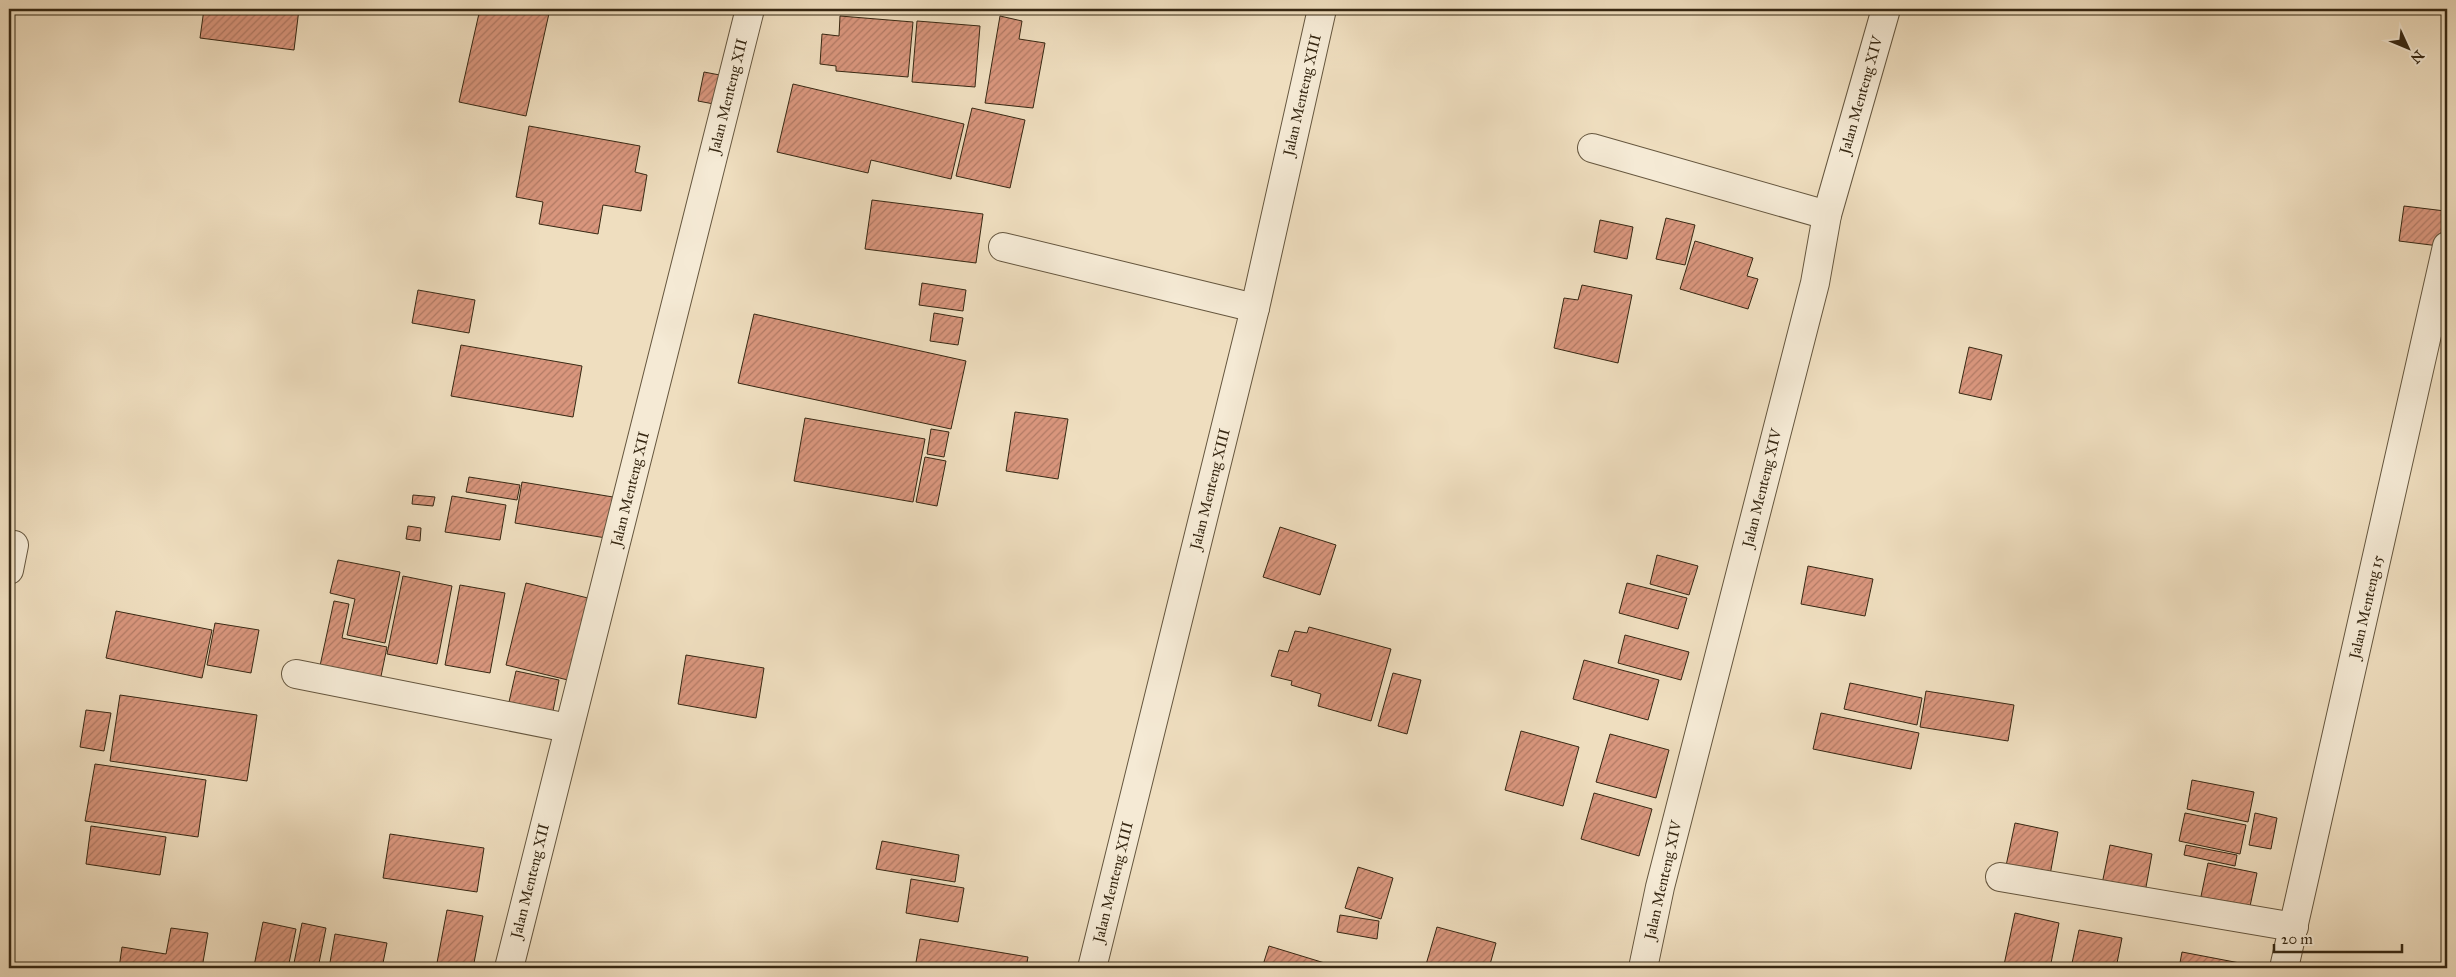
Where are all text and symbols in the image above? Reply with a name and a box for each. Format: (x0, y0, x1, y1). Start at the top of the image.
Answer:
north arrow (2384, 22, 2434, 72)
street label: Jalan Menteng XIII (1279, 32, 1326, 160)
street label: Jalan Menteng XIV (1835, 33, 1888, 158)
street label: Jalan Menteng XII (705, 37, 752, 158)
text: N (2407, 47, 2427, 67)
street label: Jalan Menteng XIV (1738, 426, 1787, 551)
street label: Jalan Menteng XIII (1186, 427, 1235, 554)
street label: Jalan Menteng XII (607, 430, 654, 551)
street label: Jalan Menteng 15 (2345, 553, 2388, 663)
street label: Jalan Menteng XIV (1640, 818, 1687, 944)
street label: Jalan Menteng XIII (1089, 820, 1138, 947)
street label: Jalan Menteng XII (507, 822, 554, 943)
scale bar (2274, 922, 2401, 954)
text: 20 m (2281, 930, 2313, 948)

